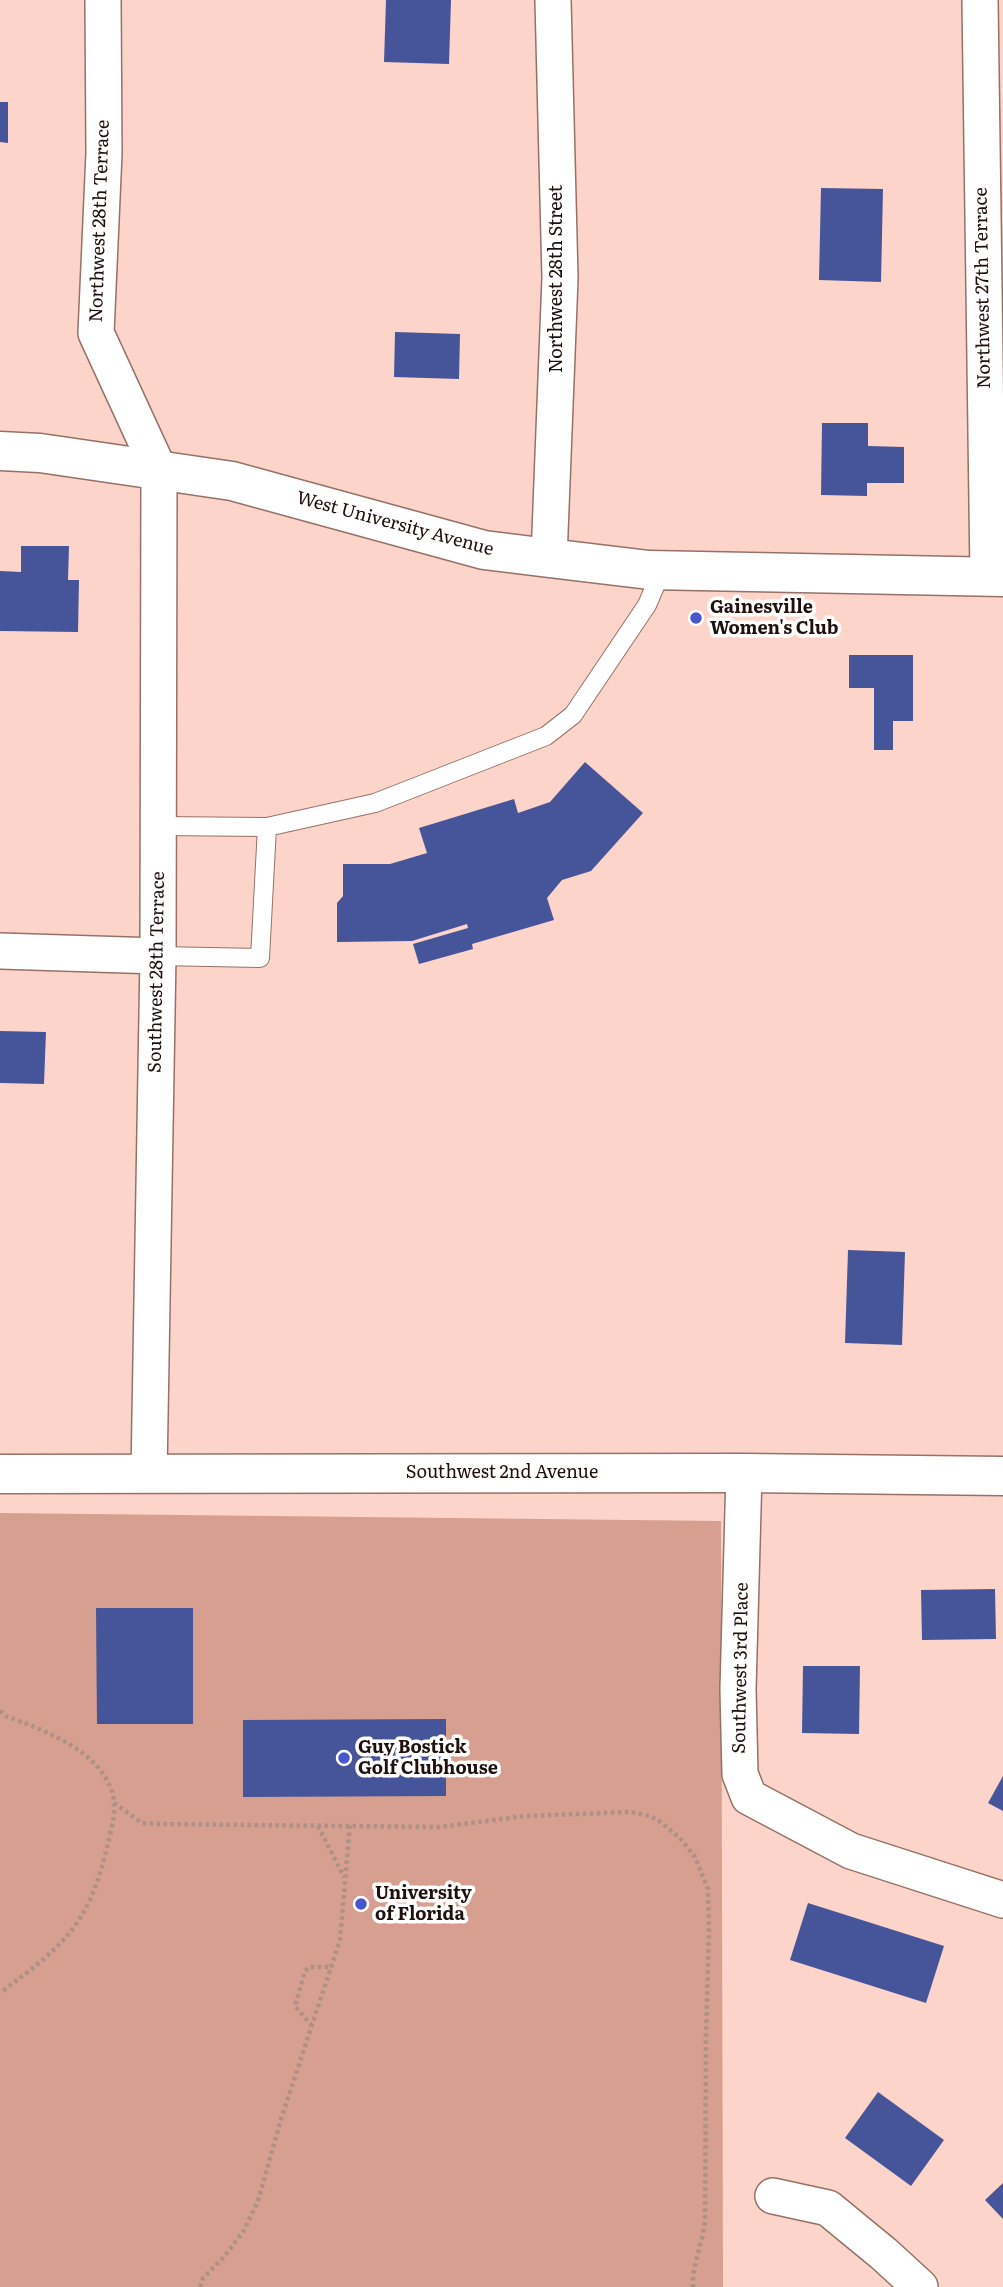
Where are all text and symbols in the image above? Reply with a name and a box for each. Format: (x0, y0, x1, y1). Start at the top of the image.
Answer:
street label: Northwest 28th Terrace (86, 119, 114, 323)
street label: Northwest 28th Street (546, 185, 568, 373)
street label: Northwest 27th Terrace (970, 187, 996, 389)
street label: West University Avenue (294, 487, 496, 561)
place label: Gainesville Women's Club (710, 597, 838, 640)
marker: Gainesville Women's Club (688, 610, 704, 626)
street label: Southwest 28th Terrace (144, 871, 170, 1073)
street label: Southwest 2nd Avenue (406, 1462, 598, 1484)
street label: Southwest 3rd Place (729, 1582, 753, 1754)
place label: Guy Bostick Golf Clubhouse (358, 1737, 498, 1780)
marker: Guy Bostick Golf Clubhouse (336, 1750, 352, 1766)
place label: University of Florida (375, 1883, 472, 1926)
marker: University of Florida (353, 1896, 369, 1912)

